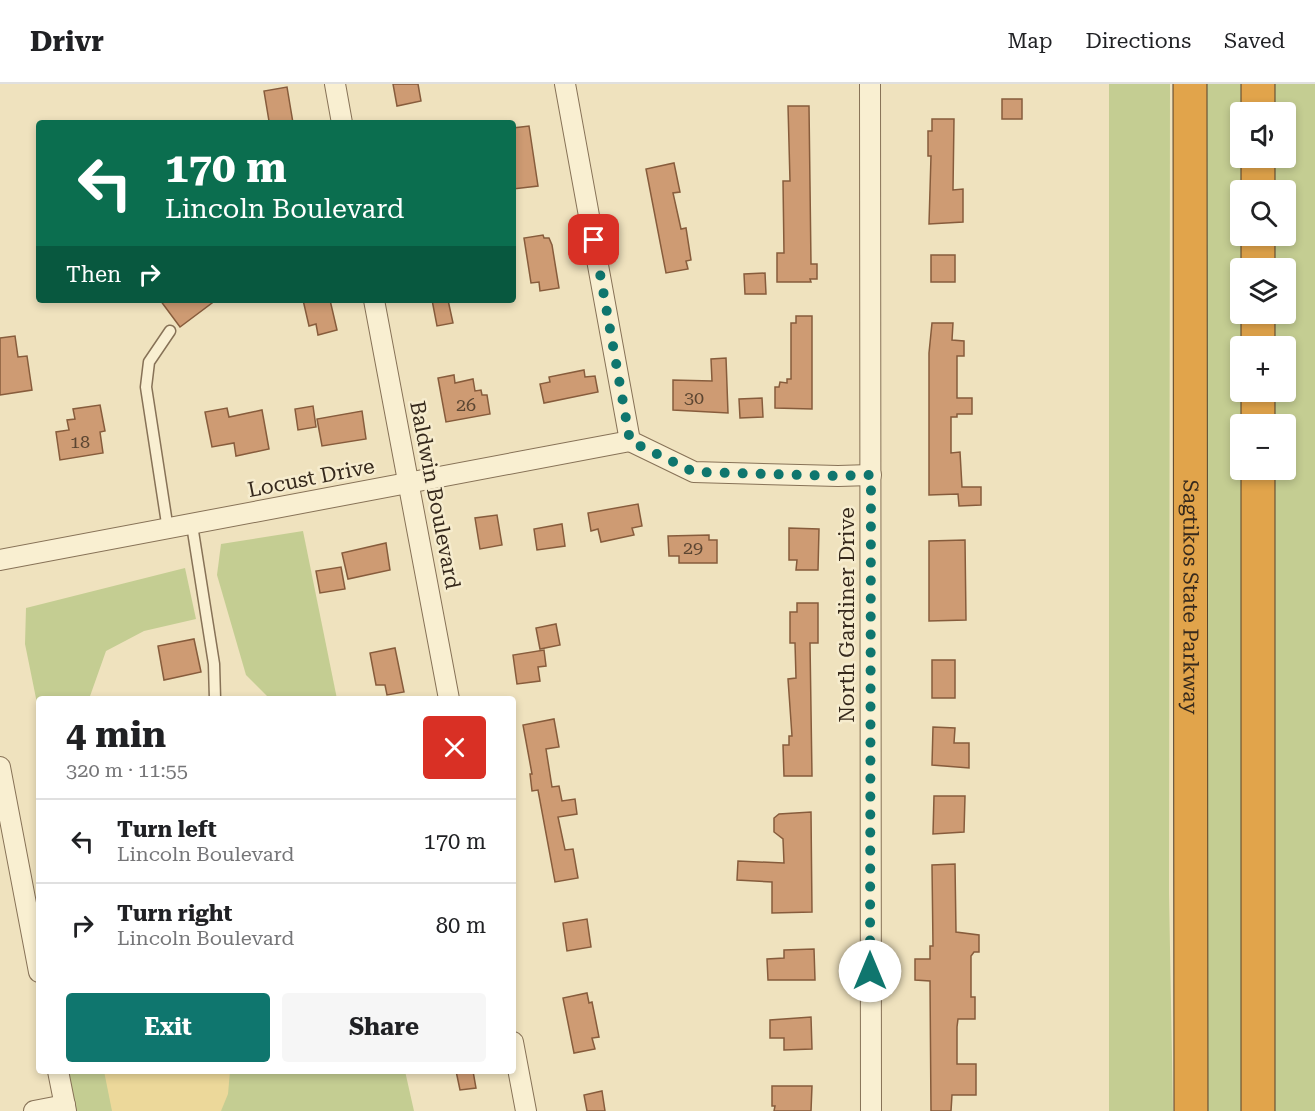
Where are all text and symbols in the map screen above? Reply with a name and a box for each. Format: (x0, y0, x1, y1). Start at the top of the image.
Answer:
text: Drivr (30, 25, 104, 58)
text: Map (1008, 29, 1052, 53)
text: Directions (1085, 29, 1191, 53)
text: Saved (1224, 29, 1285, 53)
map controls (1230, 102, 1296, 480)
button: sound (1230, 102, 1296, 168)
text: 170 m (165, 143, 287, 192)
icon: left (66, 144, 144, 222)
button: search (1230, 180, 1296, 246)
text: Lincoln Boulevard (165, 193, 404, 225)
pin (568, 214, 619, 265)
icon: arrive (577, 223, 610, 256)
icon: right (133, 258, 166, 291)
button: layers (1230, 258, 1296, 324)
text: Then (66, 262, 121, 287)
button: + (1230, 336, 1296, 402)
house number: 30 (684, 387, 704, 408)
house number: 26 (456, 394, 476, 415)
street label: Baldwin Boulevard (405, 399, 465, 592)
button: − (1230, 414, 1296, 480)
house number: 18 (70, 431, 90, 452)
street label: Locust Drive (245, 454, 377, 502)
street label: Sagtikos State Parkway (1178, 479, 1203, 715)
street label: North Gardiner Drive (835, 507, 859, 723)
house number: 29 (683, 537, 703, 558)
text: 4 min (66, 714, 166, 756)
button: close (423, 716, 486, 779)
text: 320 m · 11:55 (66, 758, 188, 782)
text: Turn left (117, 817, 217, 842)
icon: left (66, 825, 99, 858)
text: 170 m (423, 829, 486, 854)
text: Lincoln Boulevard (117, 842, 294, 866)
text: Turn right (117, 901, 232, 926)
icon: right (66, 909, 99, 942)
text: 80 m (436, 913, 486, 938)
text: Lincoln Boulevard (117, 926, 294, 950)
position arrow (838, 939, 902, 1003)
button: Exit (66, 993, 270, 1062)
button: Share (282, 993, 486, 1062)

